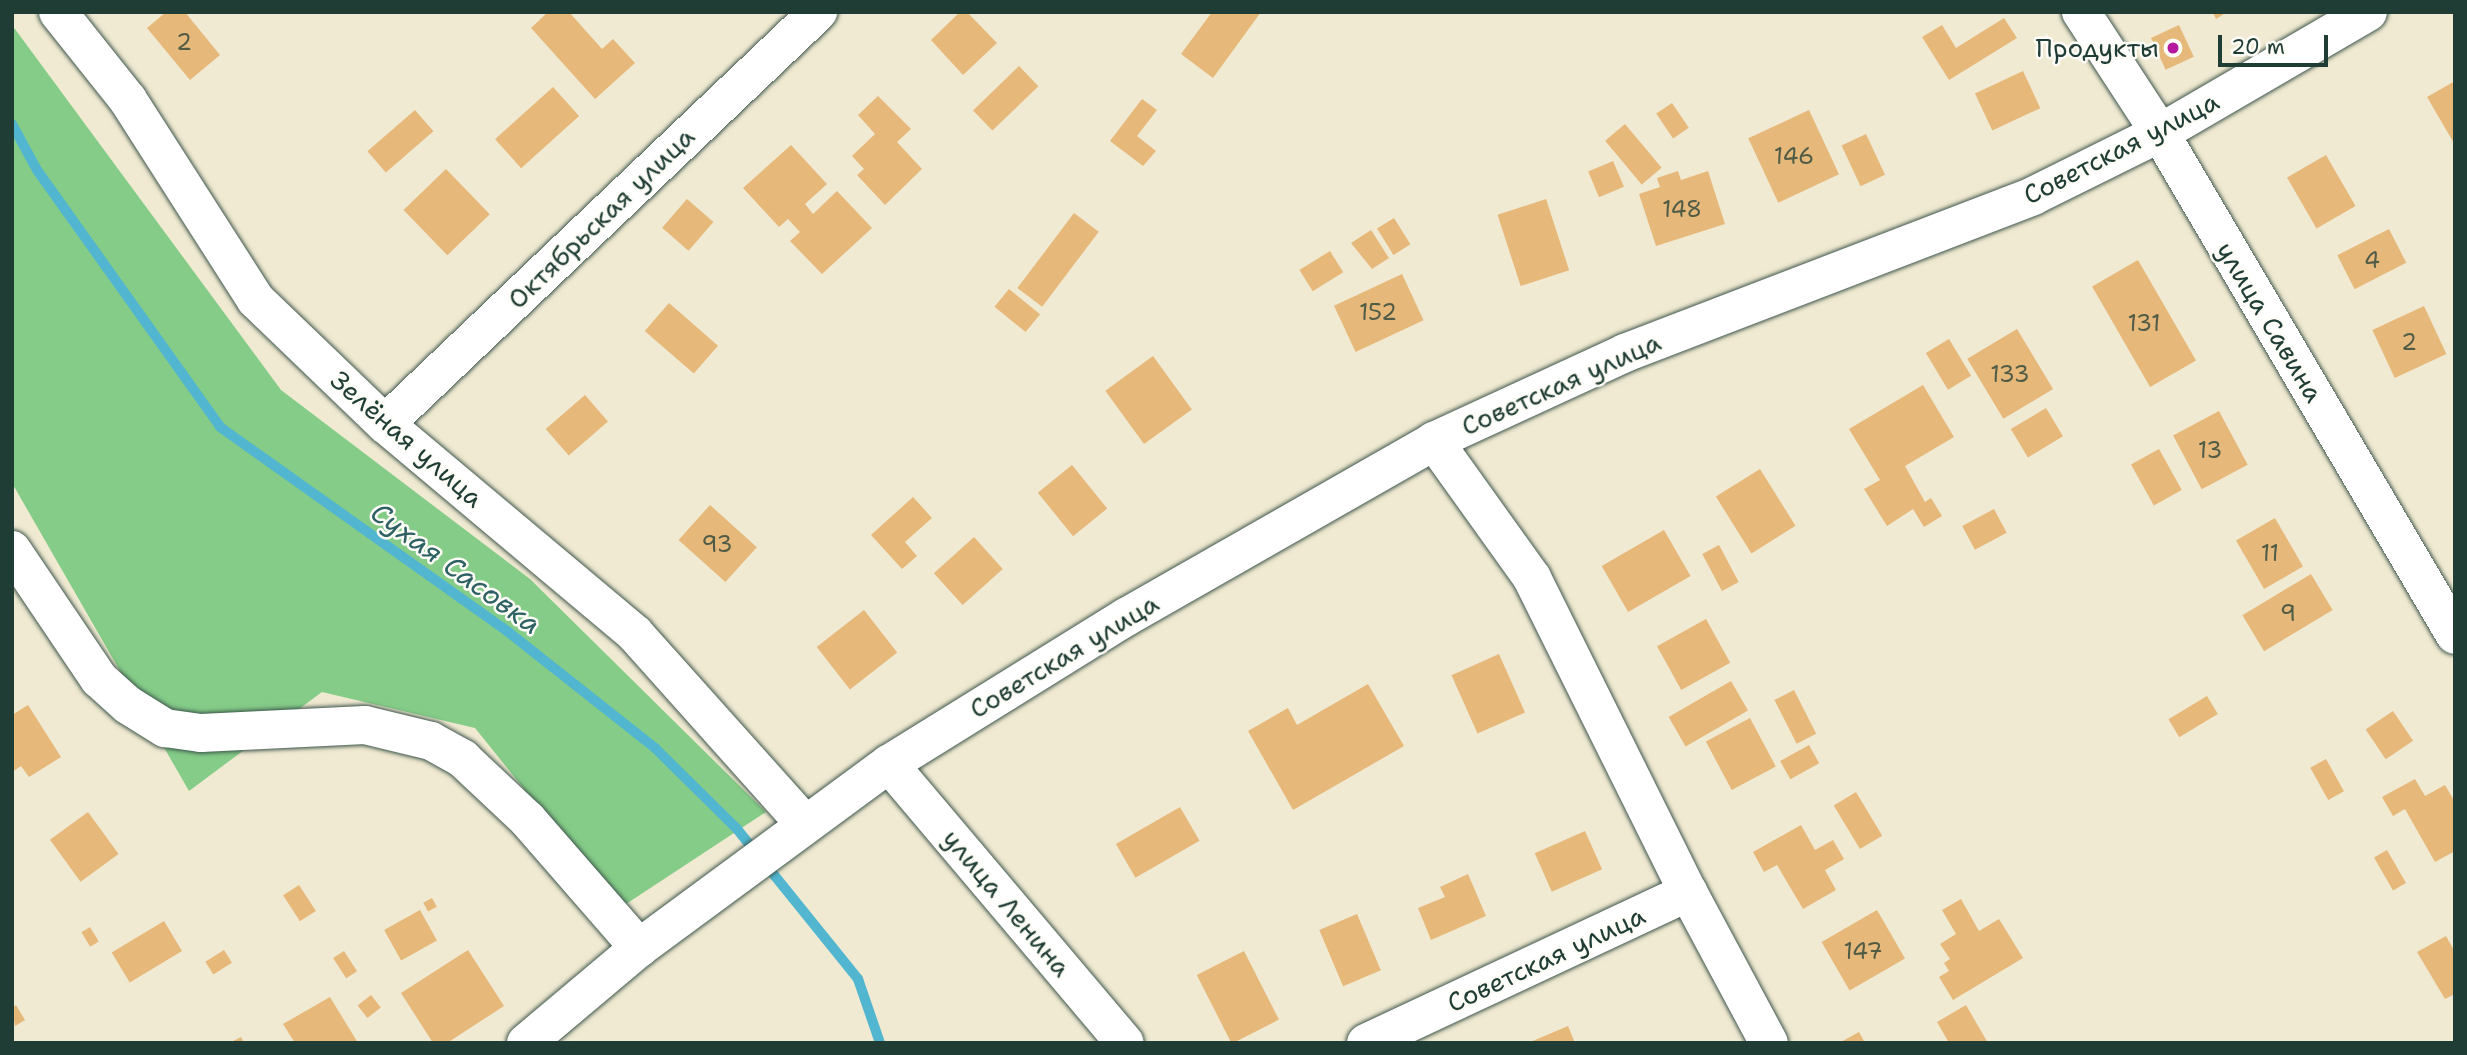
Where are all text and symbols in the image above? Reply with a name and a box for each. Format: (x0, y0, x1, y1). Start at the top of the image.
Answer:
scale bar (2222, 21, 2332, 65)
house number: 2 (176, 28, 192, 56)
place label: Продукты (2035, 32, 2159, 64)
text: 20 m (2231, 33, 2285, 61)
marker: Продукты (2165, 40, 2181, 56)
street label: Советская улица (2018, 85, 2224, 211)
street label: Октябрьская улица (501, 121, 701, 315)
house number: 146 (1774, 142, 1814, 170)
house number: 148 (1662, 195, 1702, 223)
street label: улица Савина (2210, 236, 2330, 408)
house number: 4 (2364, 246, 2380, 274)
house number: 152 (1359, 298, 1397, 326)
house number: 131 (2128, 309, 2160, 337)
street label: Советская улица (1456, 326, 1666, 442)
house number: 2 (2401, 328, 2417, 356)
house number: 133 (1990, 360, 2030, 388)
street label: Зелёная улица (324, 364, 490, 514)
house number: 13 (2198, 436, 2222, 464)
water label: Сухая Сасовка (364, 495, 548, 641)
house number: 93 (701, 530, 733, 558)
house number: 11 (2261, 539, 2279, 567)
street label: Советская улица (964, 587, 1164, 725)
house number: 9 (2280, 599, 2296, 627)
street label: улица Ленина (936, 823, 1078, 983)
street label: Советская улица (1442, 899, 1650, 1019)
house number: 147 (1843, 937, 1883, 965)

